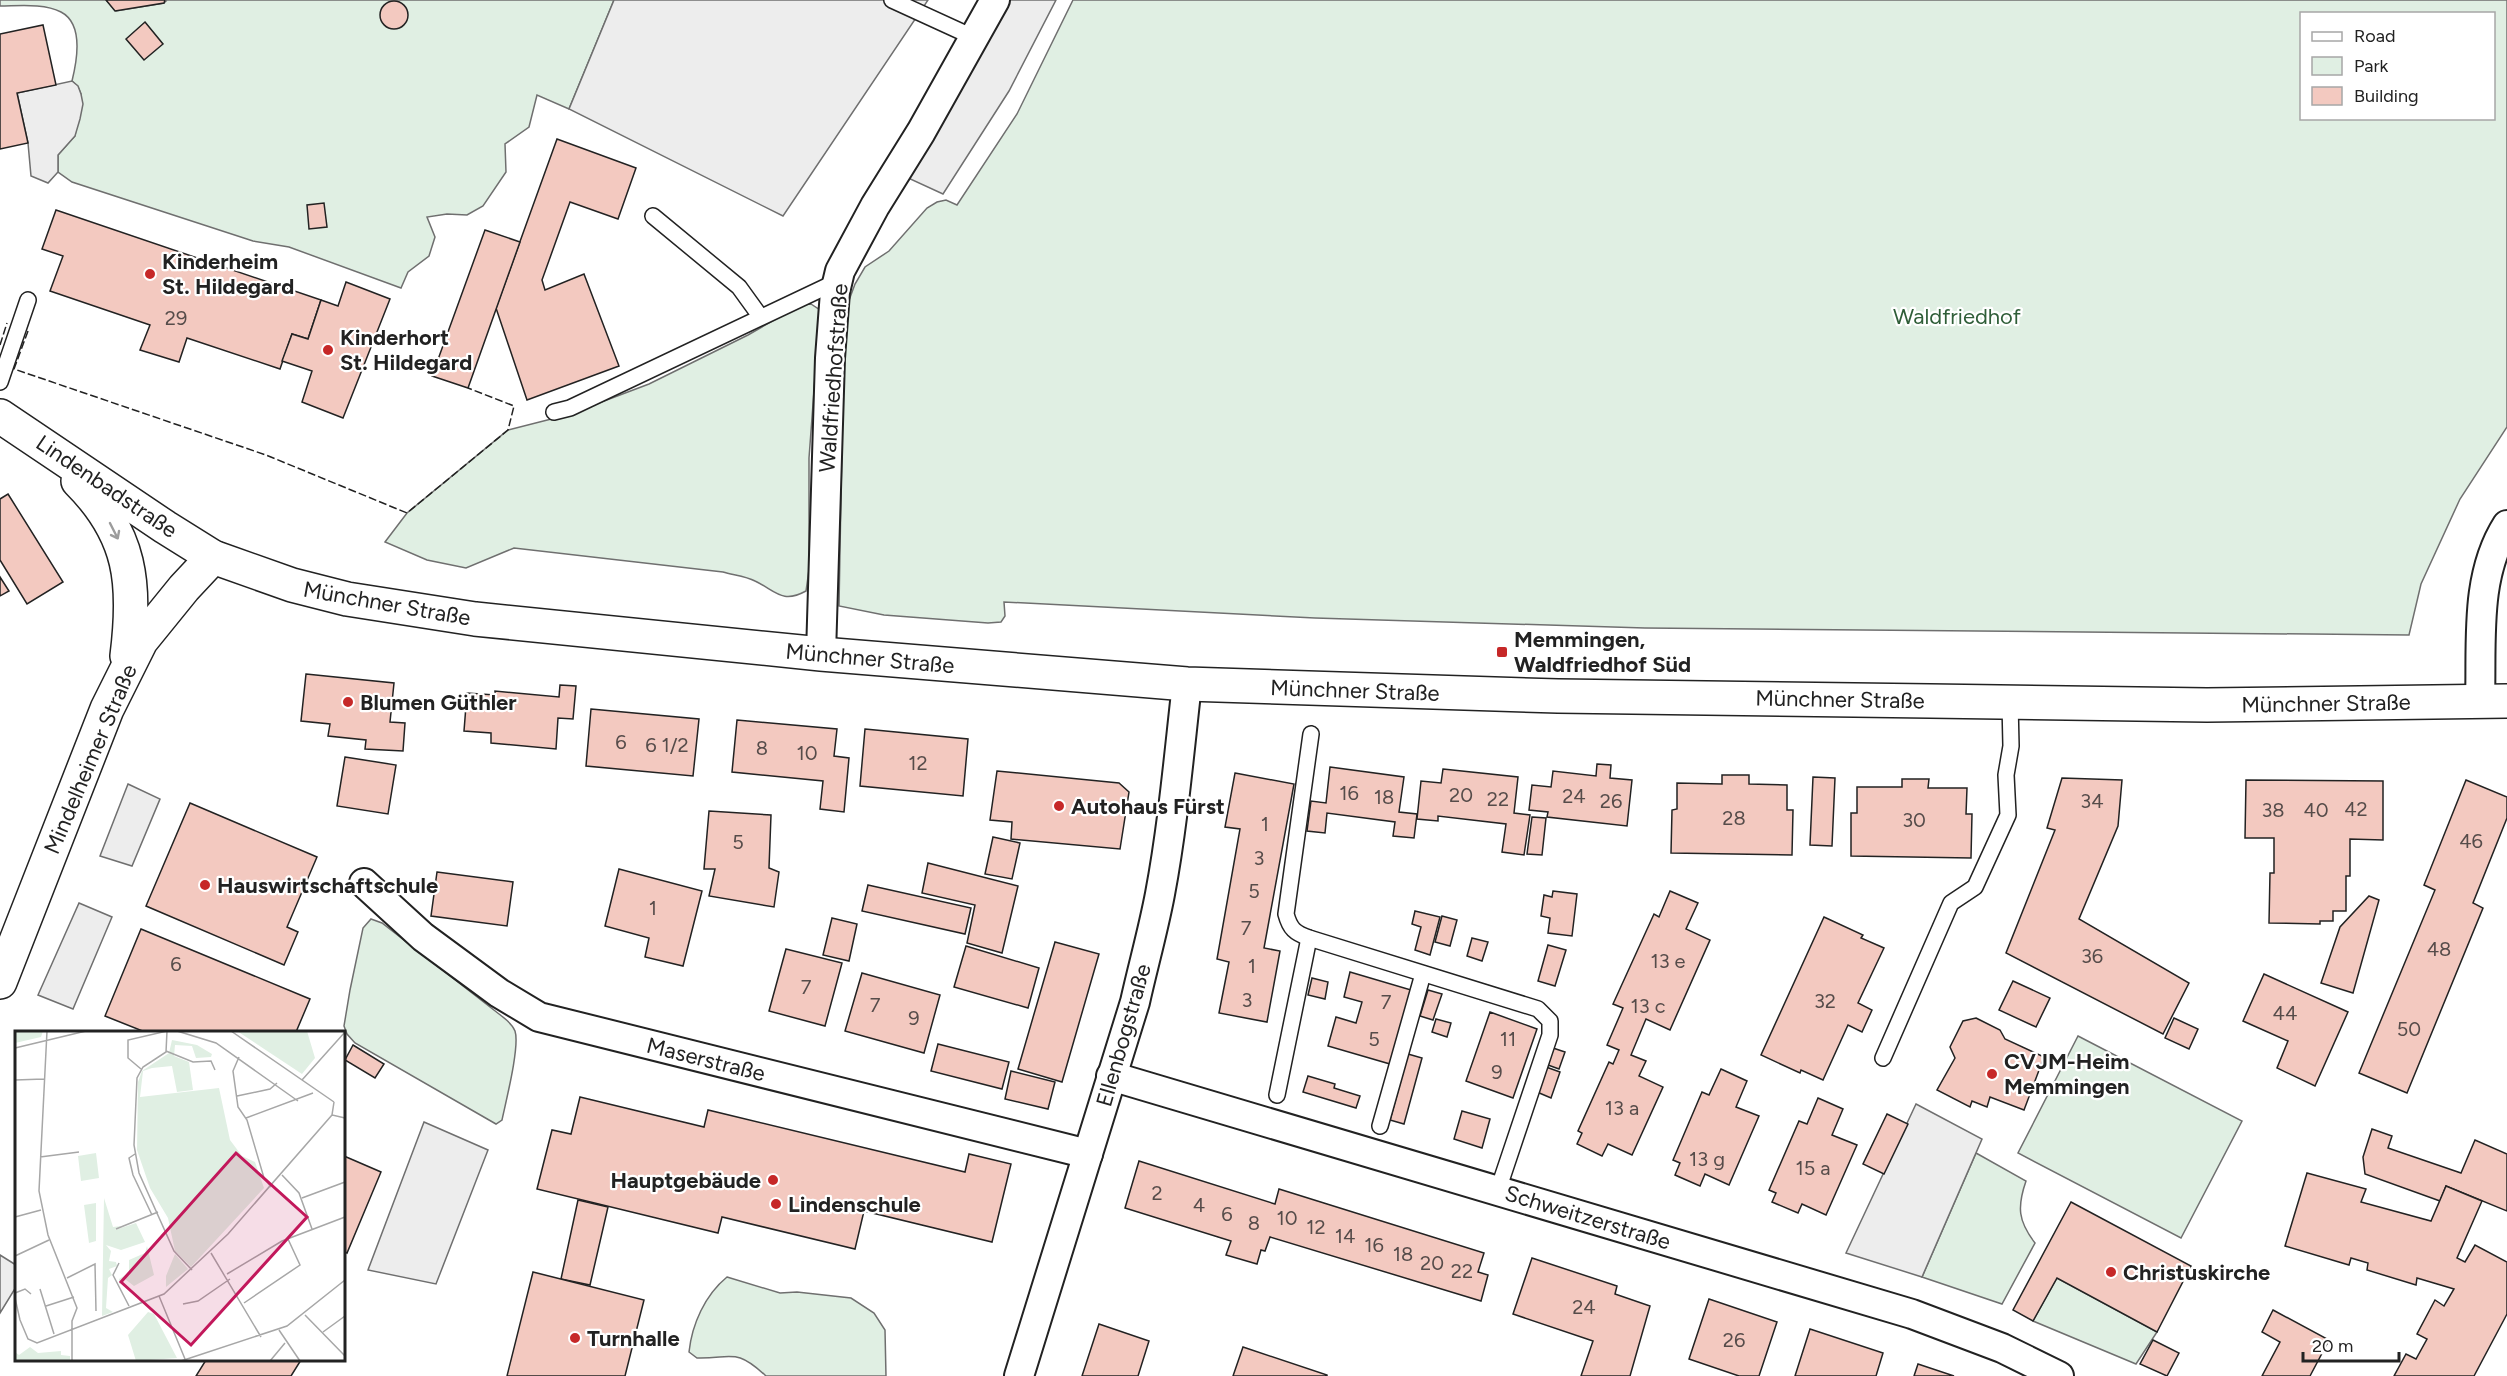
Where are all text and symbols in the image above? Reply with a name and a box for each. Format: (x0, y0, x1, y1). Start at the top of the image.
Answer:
legend (2300, 12, 2495, 120)
text: Road (2354, 25, 2395, 47)
text: Park (2354, 55, 2389, 77)
text: Building (2354, 85, 2419, 107)
place label: Kinderheim St. Hildegard (162, 248, 294, 300)
marker: Kinderheim St. Hildegard (143, 267, 157, 281)
street label: Waldfriedhofstraße (813, 283, 854, 474)
park label: Waldfriedhof (1893, 303, 2022, 330)
house number: 29 (165, 306, 187, 330)
place label: Kinderhort St. Hildegard (340, 324, 472, 376)
marker: Kinderhort St. Hildegard (321, 343, 335, 357)
street label: Lindenbadstraße (31, 429, 183, 544)
one-way arrow (108, 522, 120, 539)
street label: Münchner Straße (301, 575, 473, 631)
place label: Memmingen, Waldfriedhof Süd (1514, 626, 1691, 678)
street label: Münchner Straße (784, 638, 956, 679)
marker: Memmingen, Waldfriedhof Süd (1495, 645, 1509, 659)
street label: Mindelheimer Straße (38, 660, 143, 858)
street label: Münchner Straße (1270, 674, 1440, 707)
street label: Münchner Straße (1755, 685, 1925, 714)
place label: Blumen Güthler (360, 689, 517, 716)
street label: Münchner Straße (2241, 689, 2411, 718)
marker: Blumen Güthler (341, 695, 355, 709)
house number: 6 (615, 730, 627, 754)
house number: 6 1/2 (645, 733, 689, 757)
house number: 8 (756, 736, 768, 760)
house number: 10 (796, 741, 818, 765)
house number: 12 (908, 751, 928, 775)
house number: 16 (1339, 781, 1359, 805)
house number: 20 (1449, 783, 1473, 807)
house number: 24 (1562, 784, 1586, 808)
house number: 18 (1374, 785, 1394, 809)
house number: 22 (1487, 787, 1509, 811)
house number: 26 (1600, 789, 1622, 813)
house number: 34 (2080, 789, 2104, 813)
place label: Autohaus Fürst (1071, 793, 1225, 820)
house number: 42 (2344, 797, 2368, 821)
house number: 38 (2261, 798, 2285, 822)
house number: 40 (2303, 798, 2329, 822)
marker: Autohaus Fürst (1052, 799, 1066, 813)
house number: 28 (1722, 806, 1746, 830)
house number: 30 (1902, 808, 1926, 832)
house number: 1 (1261, 812, 1269, 836)
house number: 46 (2459, 829, 2483, 853)
house number: 5 (732, 830, 744, 854)
house number: 3 (1254, 846, 1264, 870)
place label: Hauswirtschaftschule (217, 872, 438, 899)
marker: Hauswirtschaftschule (198, 878, 212, 892)
house number: 5 (1248, 879, 1260, 903)
house number: 1 (649, 896, 657, 920)
house number: 7 (1241, 916, 1252, 940)
house number: 48 (2427, 937, 2451, 961)
house number: 36 (2081, 944, 2103, 968)
house number: 13 e (1651, 949, 1686, 973)
house number: 6 (170, 952, 182, 976)
house number: 1 (1248, 954, 1256, 978)
street label: Ellenbogstraße (1090, 961, 1157, 1110)
house number: 7 (801, 975, 812, 999)
house number: 3 (1242, 988, 1252, 1012)
house number: 32 (1814, 989, 1836, 1013)
house number: 7 (1381, 990, 1392, 1014)
house number: 7 (870, 993, 881, 1017)
house number: 13 c (1631, 994, 1666, 1018)
house number: 44 (2273, 1001, 2297, 1025)
house number: 9 (908, 1006, 920, 1030)
house number: 50 (2397, 1017, 2421, 1041)
house number: 5 (1368, 1027, 1380, 1051)
house number: 11 (1500, 1027, 1516, 1051)
inset map (15, 1031, 345, 1361)
street label: Maserstraße (644, 1032, 768, 1087)
place label: CVJM-Heim Memmingen (2004, 1048, 2130, 1100)
house number: 9 (1491, 1060, 1503, 1084)
marker: CVJM-Heim Memmingen (1985, 1067, 1999, 1081)
house number: 13 a (1605, 1096, 1639, 1120)
house number: 13 g (1689, 1147, 1725, 1171)
house number: 15 a (1796, 1156, 1830, 1180)
place label: Hauptgebäude (610, 1167, 761, 1194)
marker: Hauptgebäude (766, 1173, 780, 1187)
street label: Schweitzerstraße (1502, 1179, 1674, 1256)
house number: 2 (1151, 1181, 1163, 1205)
place label: Lindenschule (788, 1191, 921, 1218)
house number: 4 (1193, 1193, 1205, 1217)
marker: Lindenschule (769, 1197, 783, 1211)
house number: 6 (1221, 1202, 1233, 1226)
house number: 10 (1276, 1206, 1298, 1230)
house number: 8 (1248, 1211, 1260, 1235)
house number: 12 (1306, 1215, 1326, 1239)
house number: 14 (1335, 1224, 1355, 1248)
house number: 16 (1364, 1233, 1384, 1257)
house number: 18 (1393, 1242, 1413, 1266)
house number: 20 (1420, 1251, 1444, 1275)
house number: 22 (1451, 1259, 1473, 1283)
place label: Christuskirche (2123, 1259, 2270, 1286)
marker: Christuskirche (2104, 1265, 2118, 1279)
house number: 24 (1572, 1295, 1596, 1319)
place label: Turnhalle (587, 1325, 680, 1352)
scale bar (2303, 1325, 2399, 1363)
house number: 26 (1723, 1328, 1745, 1352)
marker: Turnhalle (568, 1331, 582, 1345)
text: 20 m (2312, 1335, 2353, 1357)

